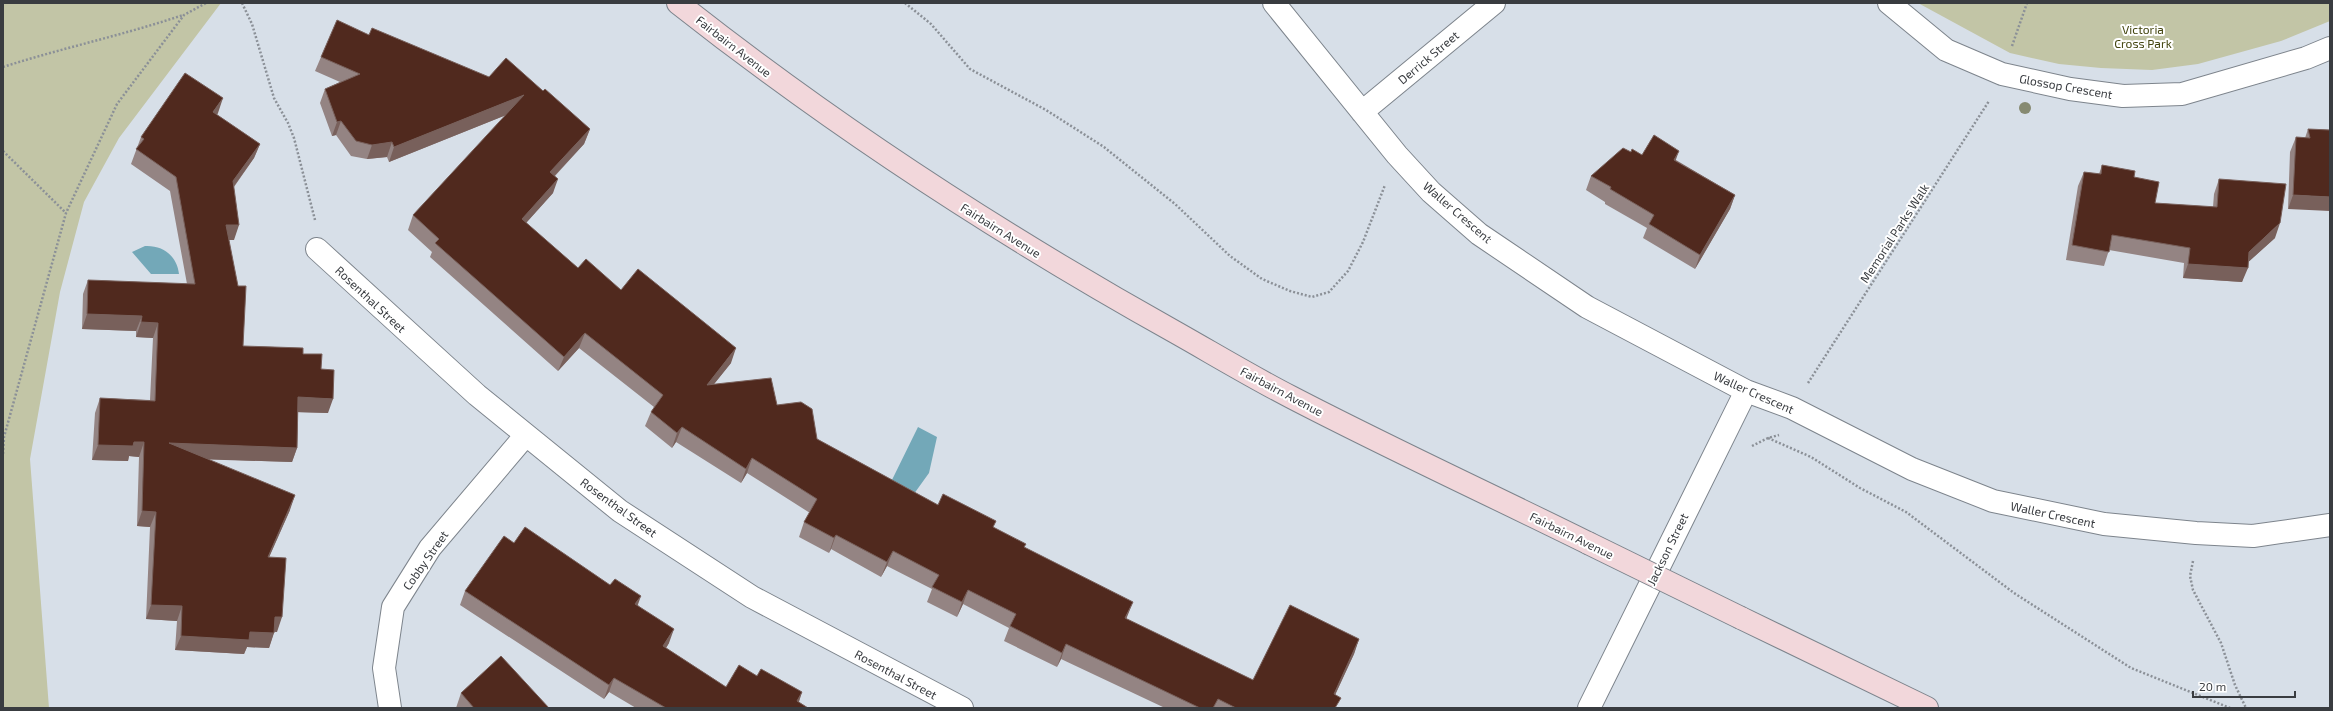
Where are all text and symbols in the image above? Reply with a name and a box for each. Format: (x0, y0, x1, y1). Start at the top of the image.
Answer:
street label: Fairbairn Avenue (694, 12, 774, 80)
park label: Victoria Cross Park (2114, 22, 2172, 50)
street label: Derrick Street (1395, 27, 1462, 86)
street label: Glossop Crescent (2018, 71, 2114, 101)
street label: Waller Crescent (1421, 178, 1496, 246)
street label: Memorial Parks Walk (1857, 181, 1931, 285)
street label: Fairbairn Avenue (959, 200, 1043, 260)
street label: Rosenthal Street (333, 263, 409, 335)
street label: Fairbairn Avenue (1238, 363, 1326, 419)
street label: Waller Crescent (1712, 368, 1797, 416)
street label: Rosenthal Street (578, 475, 660, 540)
street label: Waller Crescent (2009, 498, 2097, 530)
street label: Fairbairn Avenue (1528, 509, 1616, 561)
street label: Jackson Street (1643, 510, 1691, 587)
street label: Cobby Street (399, 527, 451, 592)
street label: Rosenthal Street (852, 646, 940, 702)
scale bar (2193, 673, 2295, 699)
text: 20 m (2199, 679, 2226, 693)

